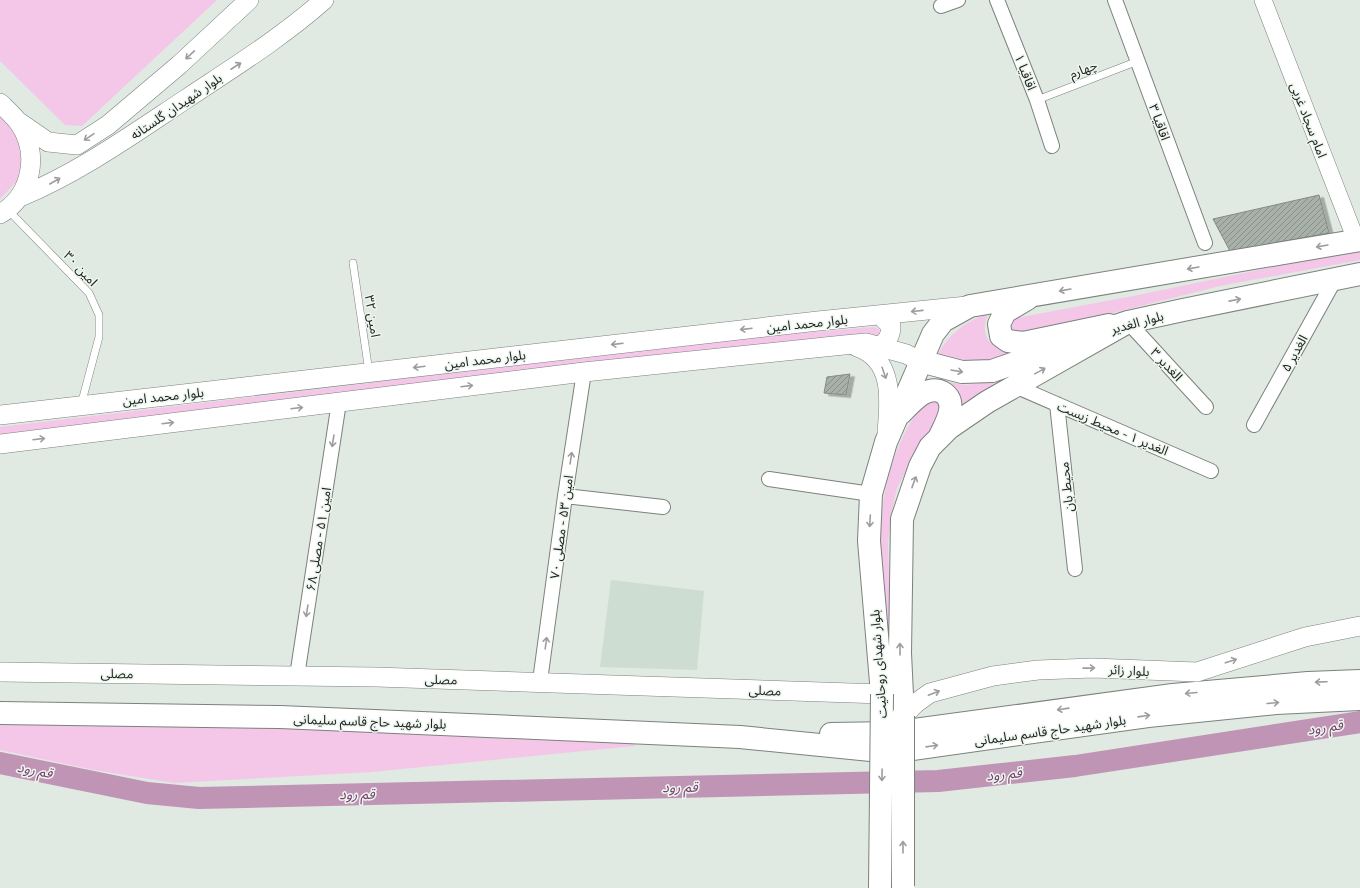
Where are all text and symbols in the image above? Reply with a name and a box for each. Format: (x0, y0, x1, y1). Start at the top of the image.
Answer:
one-way arrow (185, 50, 195, 60)
street label: اقاقیا ۱ (1009, 51, 1041, 94)
street label: چهارم (1066, 55, 1101, 84)
one-way arrow (230, 62, 241, 70)
street label: بلوار شهیدان گلستانه (127, 69, 227, 145)
street label: امام سجاد غربی (1285, 80, 1332, 161)
street label: اقاقیا ۳ (1143, 101, 1175, 144)
one-way arrow (84, 133, 95, 141)
one-way arrow (49, 176, 61, 184)
one-way arrow (1315, 242, 1328, 250)
street label: امین ۳۰ (58, 246, 102, 291)
one-way arrow (1187, 264, 1200, 272)
one-way arrow (1059, 286, 1072, 294)
street label: امین ۳۲ (359, 294, 385, 339)
one-way arrow (1228, 296, 1241, 304)
street label: بلوار الغدیر (1108, 306, 1166, 340)
one-way arrow (911, 308, 924, 315)
street label: بلوار محمد امین (765, 310, 849, 338)
one-way arrow (740, 325, 753, 333)
street label: الغدیر ۵ (1276, 331, 1313, 376)
one-way arrow (611, 340, 624, 348)
street label: الغدیر ۳ (1145, 343, 1187, 386)
street label: بلوار محمد امین (443, 345, 527, 375)
one-way arrow (413, 363, 426, 371)
one-way arrow (881, 367, 889, 379)
one-way arrow (951, 367, 964, 375)
one-way arrow (1034, 367, 1046, 375)
street label: بلوار محمد امین (121, 383, 205, 411)
one-way arrow (461, 383, 474, 390)
street label: الغدیر ۱ - محیط زیست (1054, 397, 1171, 461)
one-way arrow (290, 404, 303, 411)
one-way arrow (161, 420, 174, 427)
one-way arrow (329, 434, 337, 447)
one-way arrow (32, 435, 45, 443)
one-way arrow (567, 452, 575, 465)
street label: محیط بان (1054, 461, 1080, 513)
street label: امین ۵۳ - مصلی ۷۰ (545, 474, 579, 580)
one-way arrow (911, 476, 919, 488)
street label: امین ۵۱ - مصلی ۶۸ (301, 486, 337, 592)
one-way arrow (866, 514, 873, 527)
one-way arrow (303, 604, 311, 617)
street label: بلوار شهدای روحانیت (865, 609, 893, 719)
one-way arrow (542, 636, 550, 649)
one-way arrow (896, 643, 904, 656)
one-way arrow (1225, 657, 1238, 664)
street label: بلوار زائر (1107, 660, 1150, 682)
street label: مصلی (100, 664, 134, 684)
one-way arrow (1082, 664, 1095, 672)
street label: مصلی (424, 670, 458, 690)
one-way arrow (1315, 679, 1328, 686)
street label: مصلی (748, 680, 782, 702)
one-way arrow (927, 688, 939, 696)
one-way arrow (1185, 689, 1198, 697)
one-way arrow (1266, 700, 1279, 707)
one-way arrow (1056, 705, 1069, 713)
street label: بلوار شهید حاج قاسم سلیمانی (293, 709, 447, 735)
street label: بلوار شهید حاج قاسم سلیمانی (973, 710, 1127, 752)
one-way arrow (1137, 713, 1150, 720)
water label: قم رود (1306, 714, 1345, 741)
one-way arrow (925, 742, 938, 750)
water label: قم رود (15, 757, 55, 784)
water label: قم رود (985, 762, 1024, 787)
one-way arrow (878, 768, 886, 781)
water label: قم رود (662, 777, 699, 798)
water label: قم رود (339, 784, 376, 805)
one-way arrow (899, 841, 907, 854)

